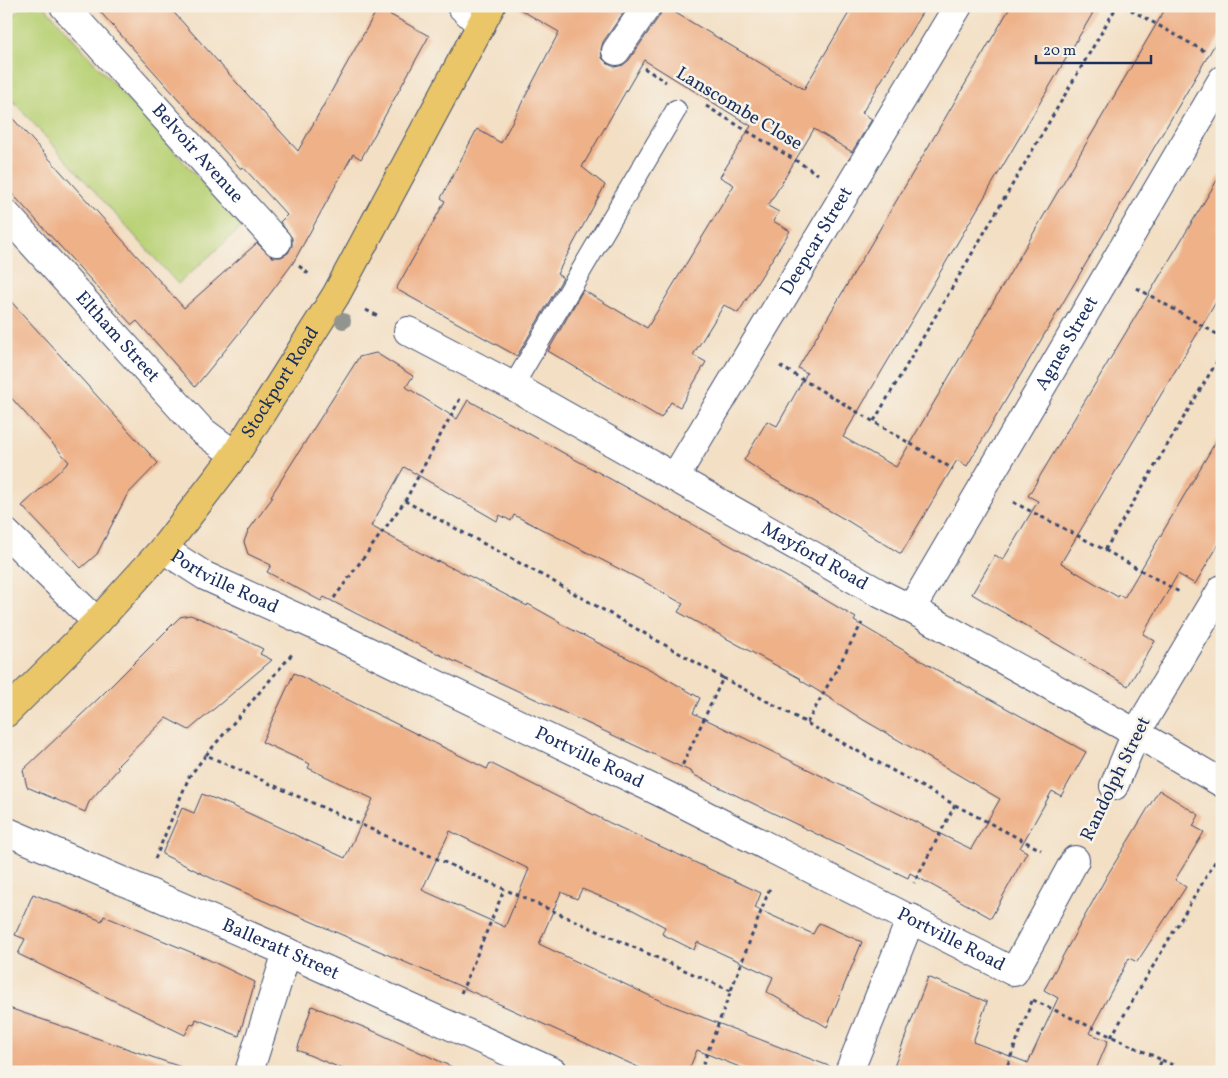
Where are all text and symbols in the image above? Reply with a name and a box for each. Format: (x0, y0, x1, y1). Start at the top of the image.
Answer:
scale bar (1036, 32, 1150, 64)
text: 20 m (1043, 41, 1076, 62)
street label: Lanscombe Close (671, 61, 807, 157)
street label: Belvoir Avenue (145, 98, 249, 209)
street label: Deepcar Street (774, 182, 859, 300)
street label: Eltham Street (69, 286, 166, 389)
street label: Agnes Street (1029, 291, 1105, 395)
street label: Stockport Road (236, 322, 326, 444)
street label: Mayford Road (756, 516, 873, 597)
street label: Portville Road (165, 544, 283, 620)
street label: Randolph Street (1075, 712, 1158, 846)
street label: Portville Road (530, 720, 648, 795)
street label: Portville Road (892, 902, 1010, 978)
street label: Balleratt Street (218, 912, 344, 987)

